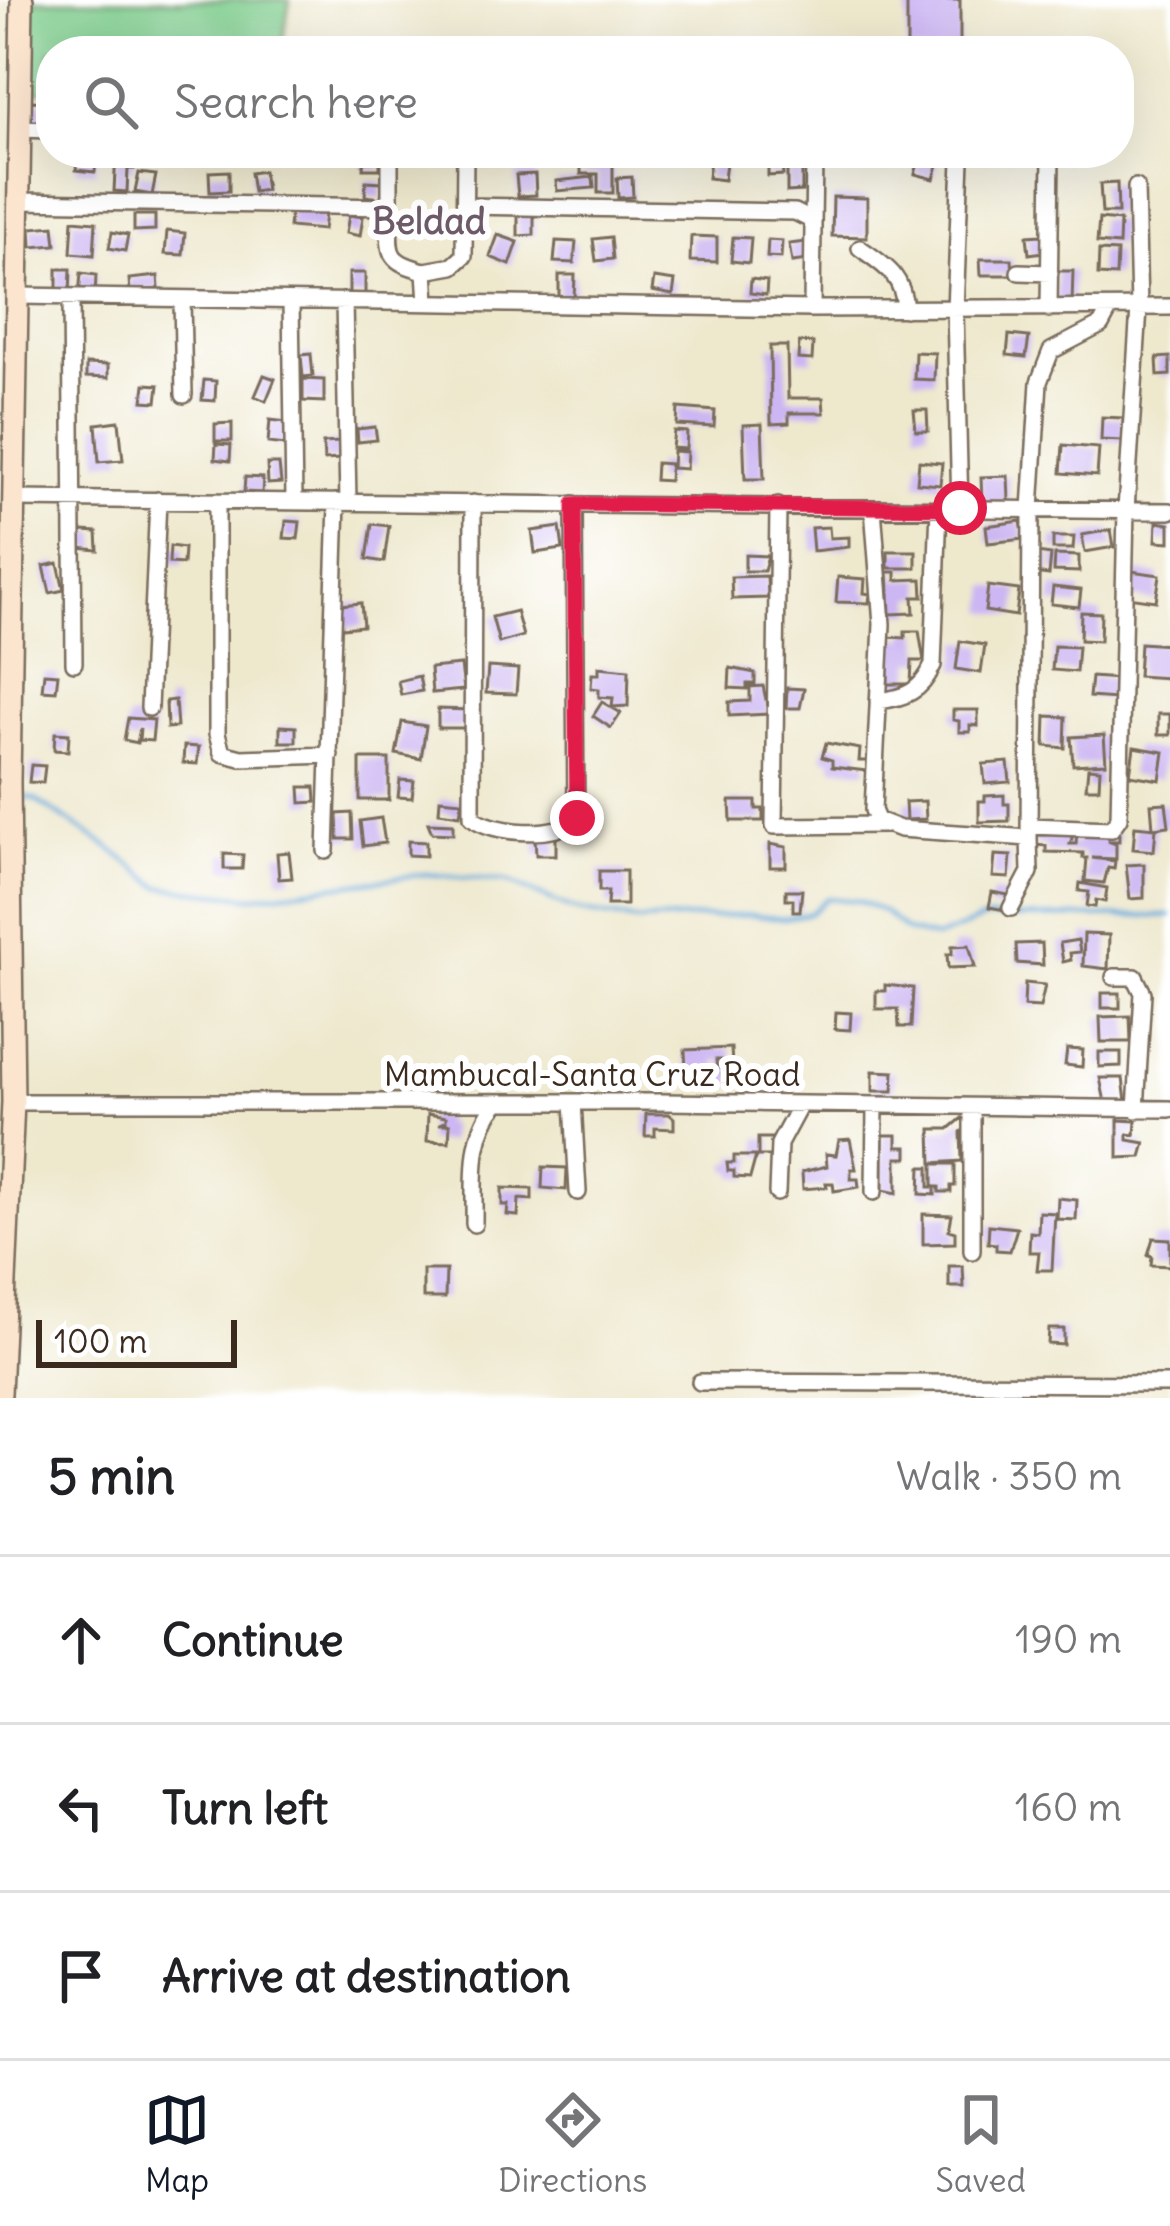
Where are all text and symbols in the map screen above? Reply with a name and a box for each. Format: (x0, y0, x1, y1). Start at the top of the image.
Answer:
search box (36, 36, 1134, 168)
icon: search (78, 69, 144, 135)
text: Search here (174, 74, 418, 130)
district label: Beldad (372, 199, 486, 244)
route start (933, 481, 987, 535)
route end (550, 791, 604, 845)
street label: Mambucal-Santa Cruz Road (384, 1053, 800, 1095)
scale bar (36, 1314, 237, 1367)
text: 100 m (54, 1320, 147, 1362)
text: 5 min (48, 1444, 175, 1508)
text: Walk · 350 m (896, 1452, 1122, 1501)
icon: ahead (48, 1607, 114, 1673)
text: Continue (162, 1612, 344, 1668)
text: 190 m (1015, 1615, 1122, 1664)
icon: left (48, 1775, 114, 1841)
text: Turn left (162, 1780, 328, 1836)
text: 160 m (1015, 1783, 1122, 1832)
icon: arrive (48, 1943, 114, 2009)
text: Arrive at destination (162, 1948, 571, 2004)
tab: Map (144, 2087, 210, 2201)
tab: Directions (498, 2087, 647, 2201)
tab: Saved (936, 2087, 1026, 2201)

